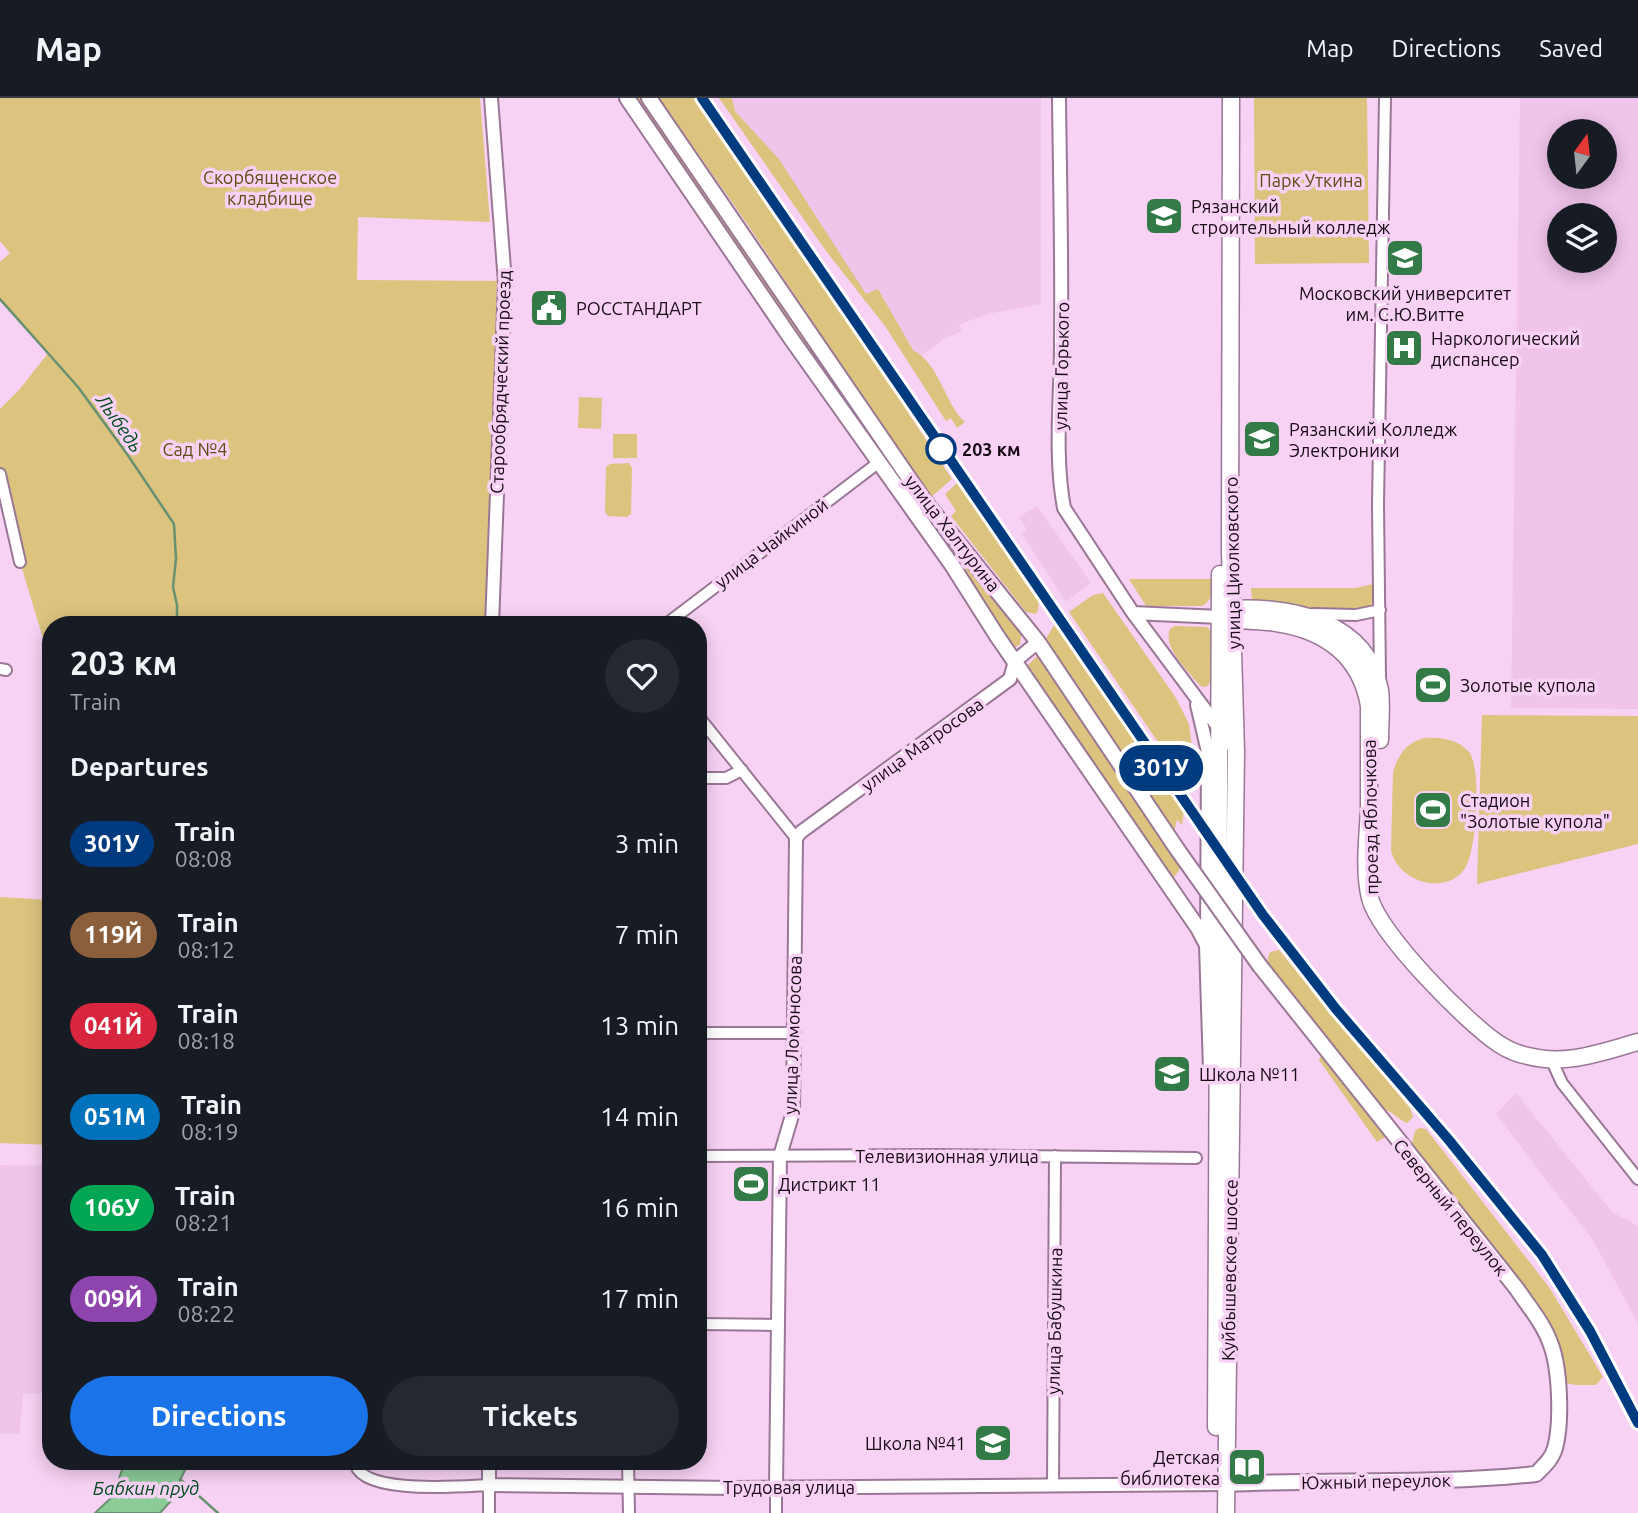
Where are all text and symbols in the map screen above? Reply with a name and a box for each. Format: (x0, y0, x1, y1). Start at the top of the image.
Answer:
text: Map (35, 30, 102, 67)
text: Map (1306, 35, 1353, 62)
text: Directions (1391, 35, 1501, 62)
text: Saved (1539, 35, 1603, 62)
north arrow (1547, 119, 1617, 189)
map controls (1547, 119, 1617, 273)
park label: Скорбященское кладбище (203, 167, 337, 208)
park label: Парк Уткина (1259, 170, 1363, 190)
school or university icon: Рязанский строительный колледж (1143, 195, 1185, 237)
place label: Рязанский строительный колледж (1191, 196, 1391, 237)
button: layers (1547, 203, 1617, 273)
school or university icon: Московский университет им. С.Ю.Витте (1384, 237, 1426, 279)
street label: Старообрядческий проезд (486, 269, 514, 494)
place label: Московский университет им. С.Ю.Витте (1299, 283, 1511, 324)
public building icon: РОССТАНДАРТ (528, 287, 570, 329)
place label: РОССТАНДАРТ (576, 298, 702, 318)
street label: улица Горького (1050, 302, 1072, 430)
hospital icon: Наркологический диспансер (1383, 327, 1425, 369)
place label: Наркологический диспансер (1431, 328, 1580, 369)
water label: Лыбедь (91, 389, 148, 456)
school or university icon: Рязанский Колледж Электроники (1241, 418, 1283, 460)
place label: Рязанский Колледж Электроники (1289, 419, 1458, 460)
marker: 203 км (926, 434, 956, 464)
park label: Сад №4 (163, 439, 227, 459)
place label: 203 км (962, 439, 1021, 459)
street label: улица Халтурина (901, 471, 1005, 595)
street label: улица Циолковского (1220, 476, 1244, 650)
street label: улица Чайкиной (711, 494, 831, 592)
button: heart (605, 639, 679, 713)
text: 203 км (70, 644, 177, 681)
sports icon: Золотые купола (1412, 664, 1454, 706)
place label: Золотые купола (1460, 675, 1596, 695)
text: Train (70, 689, 121, 714)
street label: улица Матросова (857, 693, 987, 795)
street label: проезд Яблочкова (1359, 739, 1381, 895)
line badge: 301У (1112, 745, 1210, 791)
text: Departures (70, 752, 208, 781)
text: 301У (1133, 754, 1189, 781)
sports icon: Стадион "Золотые купола" (1412, 789, 1454, 831)
place label: Стадион "Золотые купола" (1460, 790, 1610, 831)
text: Train (175, 817, 236, 846)
text: 3 min (615, 829, 679, 858)
text: 301У (84, 830, 140, 857)
text: 08:08 (175, 846, 232, 871)
text: Train (178, 908, 239, 937)
text: 7 min (615, 920, 679, 949)
text: 119Й (84, 921, 143, 948)
text: 08:12 (178, 937, 235, 962)
street label: улица Ломоносова (779, 955, 805, 1115)
text: Train (178, 999, 239, 1028)
text: 13 min (600, 1011, 679, 1040)
text: 041Й (84, 1012, 143, 1039)
text: 08:18 (178, 1028, 235, 1053)
school or university icon: Школа №11 (1151, 1053, 1193, 1095)
place label: Школа №11 (1199, 1064, 1300, 1084)
text: Train (181, 1090, 242, 1119)
text: 14 min (600, 1102, 679, 1131)
text: 051М (84, 1103, 146, 1130)
text: 08:19 (181, 1119, 239, 1144)
street label: Северный переулок (1390, 1135, 1512, 1279)
street label: Телевизионная улица (855, 1146, 1039, 1166)
sports icon: Дистрикт 11 (730, 1163, 772, 1205)
place label: Дистрикт 11 (778, 1174, 881, 1194)
street label: Куйбышевское шоссе (1217, 1179, 1241, 1361)
text: Train (175, 1181, 236, 1210)
text: 16 min (600, 1193, 679, 1222)
text: 106У (84, 1194, 140, 1221)
text: 08:21 (175, 1210, 232, 1235)
street label: улица Бабушкина (1043, 1247, 1065, 1395)
text: Train (178, 1272, 239, 1301)
text: 17 min (600, 1284, 679, 1313)
text: 009Й (84, 1285, 143, 1312)
text: 08:22 (178, 1301, 235, 1326)
button: Directions (70, 1376, 368, 1456)
button: Tickets (382, 1376, 679, 1456)
school or university icon: Школа №41 (972, 1422, 1014, 1464)
place label: Школа №41 (865, 1433, 966, 1453)
library icon: Детская библиотека (1226, 1446, 1268, 1488)
place label: Детская библиотека (1120, 1447, 1220, 1488)
street label: Южный переулок (1301, 1470, 1451, 1492)
water label: Бабкин пруд (93, 1477, 199, 1499)
street label: Трудовая улица (723, 1477, 855, 1497)

